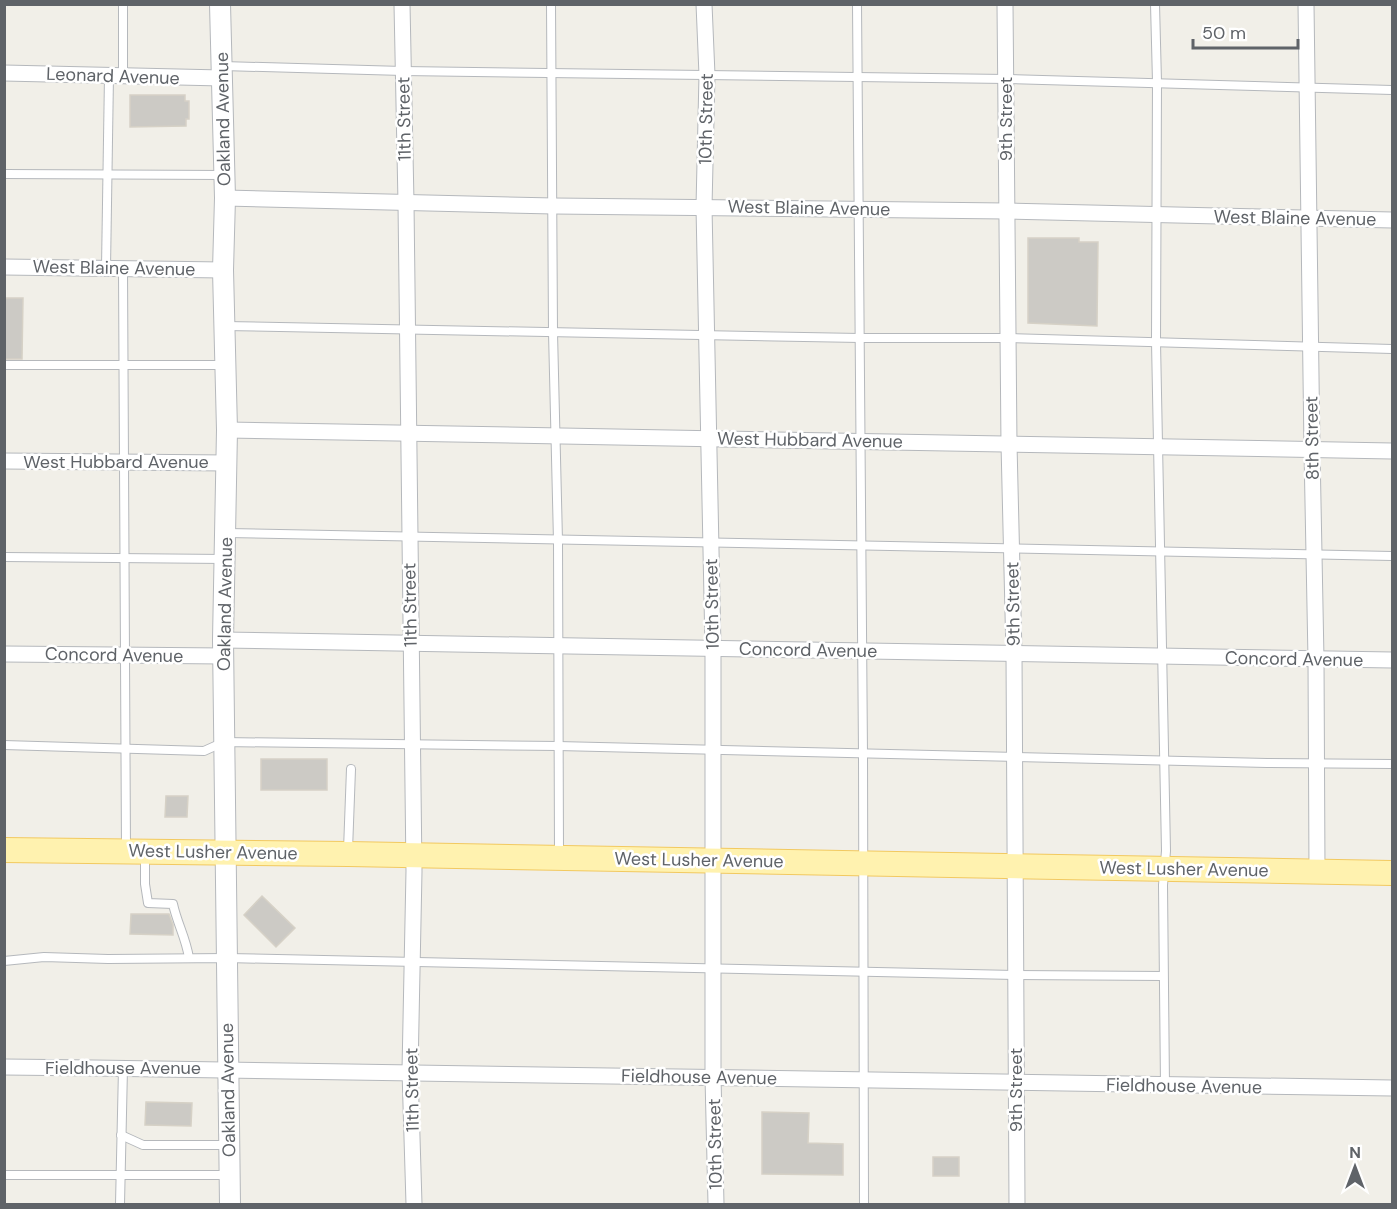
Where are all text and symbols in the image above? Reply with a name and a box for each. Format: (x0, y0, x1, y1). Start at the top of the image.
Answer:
scale bar (1193, 12, 1298, 50)
text: 50 m (1202, 21, 1246, 45)
street label: Oakland Avenue (210, 52, 236, 186)
street label: Leonard Avenue (46, 62, 180, 90)
street label: 10th Street (693, 73, 719, 165)
street label: 11th Street (391, 77, 417, 161)
street label: 9th Street (994, 77, 1018, 161)
street label: West Blaine Avenue (727, 195, 891, 221)
street label: West Blaine Avenue (1213, 205, 1377, 231)
street label: West Blaine Avenue (32, 255, 196, 281)
street label: 8th Street (1299, 396, 1325, 480)
street label: West Hubbard Avenue (717, 426, 903, 454)
street label: West Hubbard Avenue (23, 450, 209, 474)
street label: Oakland Avenue (212, 537, 238, 671)
street label: 10th Street (699, 558, 725, 650)
street label: 9th Street (1000, 562, 1026, 646)
street label: 11th Street (397, 563, 423, 647)
street label: Concord Avenue (739, 637, 877, 663)
street label: Concord Avenue (45, 642, 183, 668)
street label: Concord Avenue (1225, 646, 1363, 672)
street label: West Lusher Avenue (128, 839, 298, 865)
street label: West Lusher Avenue (614, 847, 784, 873)
street label: West Lusher Avenue (1099, 856, 1269, 882)
street label: Oakland Avenue (215, 1023, 241, 1157)
street label: 11th Street (399, 1048, 425, 1132)
street label: 9th Street (1004, 1048, 1028, 1132)
street label: Fieldhouse Avenue (45, 1056, 201, 1080)
street label: Fieldhouse Avenue (621, 1064, 777, 1090)
street label: Fieldhouse Avenue (1106, 1073, 1262, 1099)
street label: 10th Street (702, 1098, 728, 1190)
north arrow (1325, 1137, 1385, 1197)
text: N (1349, 1142, 1361, 1163)

